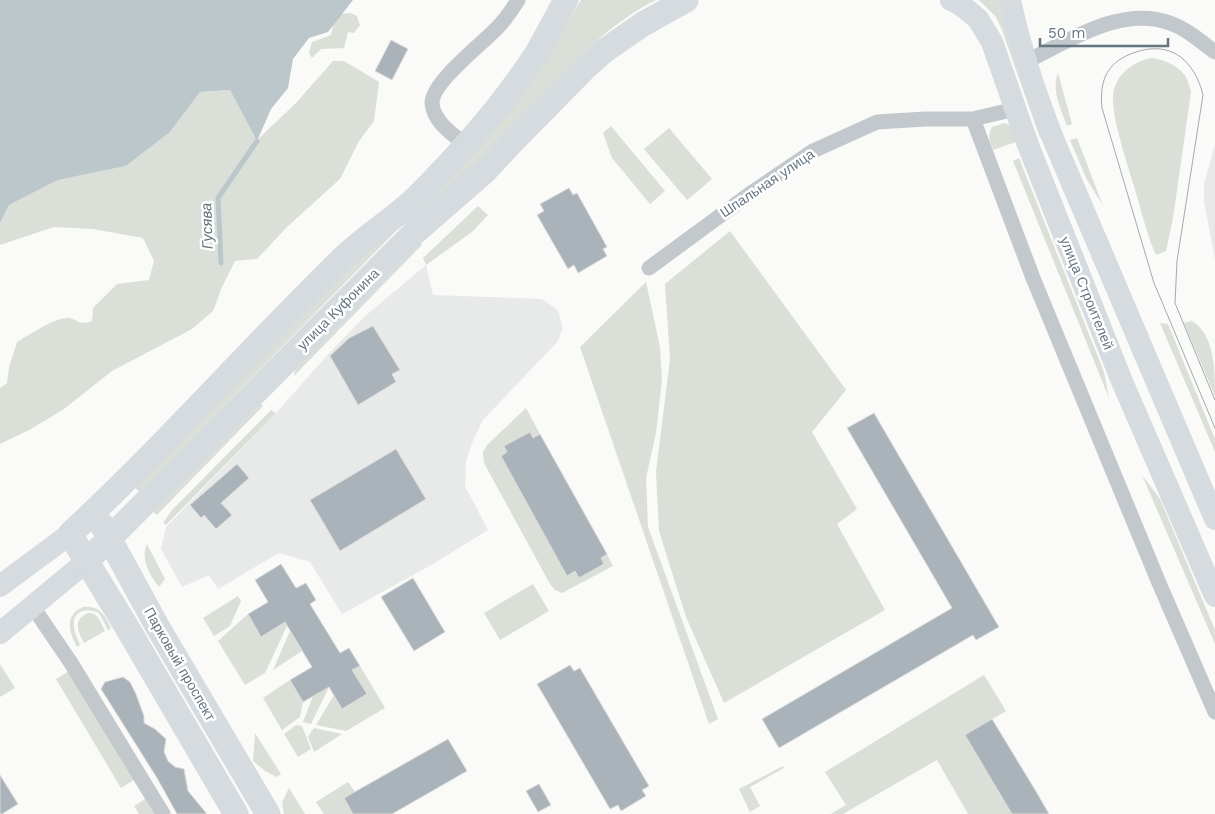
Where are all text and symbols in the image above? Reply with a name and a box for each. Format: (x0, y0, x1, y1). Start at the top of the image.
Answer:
scale bar (1040, 15, 1168, 47)
text: 50 m (1048, 24, 1085, 42)
street label: Шпальная улица (717, 145, 817, 220)
water label: Гусява (197, 203, 217, 249)
street label: улица Строителей (1057, 234, 1117, 352)
street label: улица Куфонина (294, 265, 382, 353)
street label: Парковый проспект (141, 605, 219, 724)

